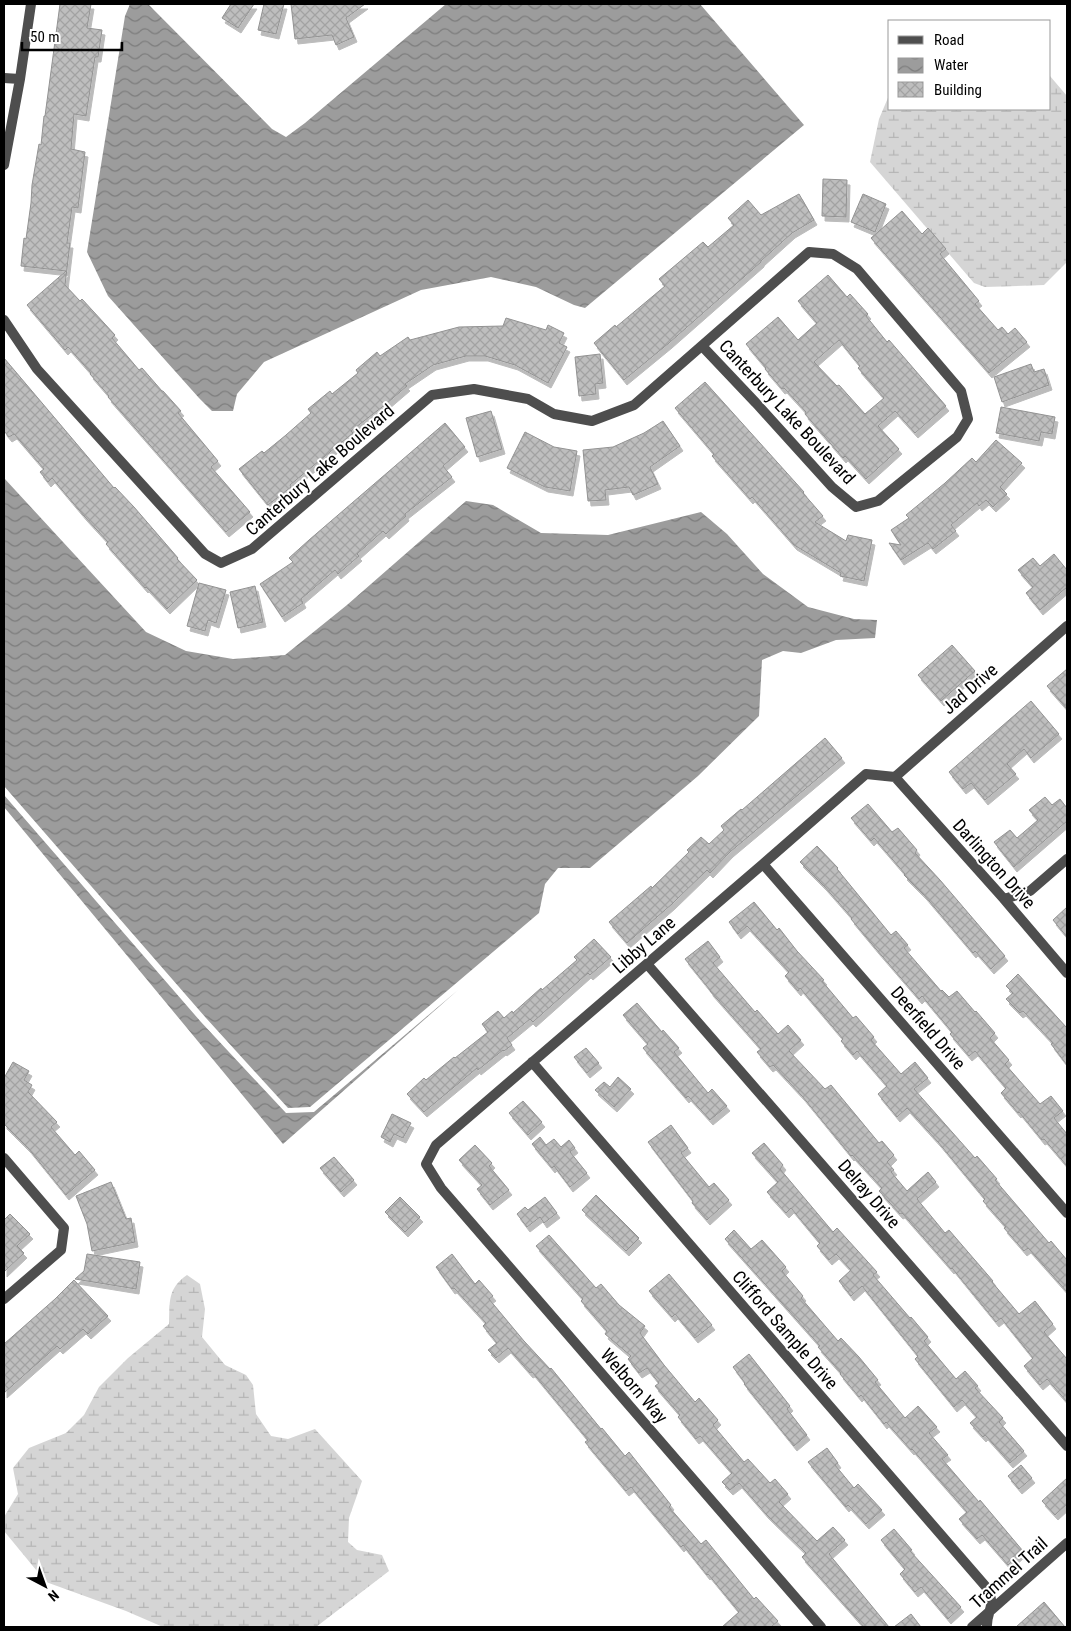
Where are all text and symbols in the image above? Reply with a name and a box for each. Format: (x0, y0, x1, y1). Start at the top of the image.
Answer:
scale bar (22, 20, 122, 52)
legend (888, 20, 1051, 110)
text: 50 m (30, 28, 60, 46)
text: Road (934, 31, 964, 49)
text: Water (934, 56, 969, 74)
text: Building (934, 81, 982, 99)
street label: Canterbury Lake Boulevard (715, 335, 860, 488)
street label: Canterbury Lake Boulevard (241, 399, 398, 540)
street label: Jad Drive (938, 659, 1002, 718)
street label: Darlington Drive (949, 815, 1040, 913)
street label: Libby Lane (608, 912, 679, 978)
street label: Deerfield Drive (887, 982, 970, 1073)
street label: Delray Drive (834, 1155, 905, 1232)
street label: Clifford Sample Drive (728, 1266, 843, 1393)
street label: Welborn Way (596, 1344, 673, 1428)
street label: Trammel Trail (966, 1532, 1052, 1613)
north arrow (20, 1561, 70, 1611)
text: N (45, 1587, 62, 1605)

